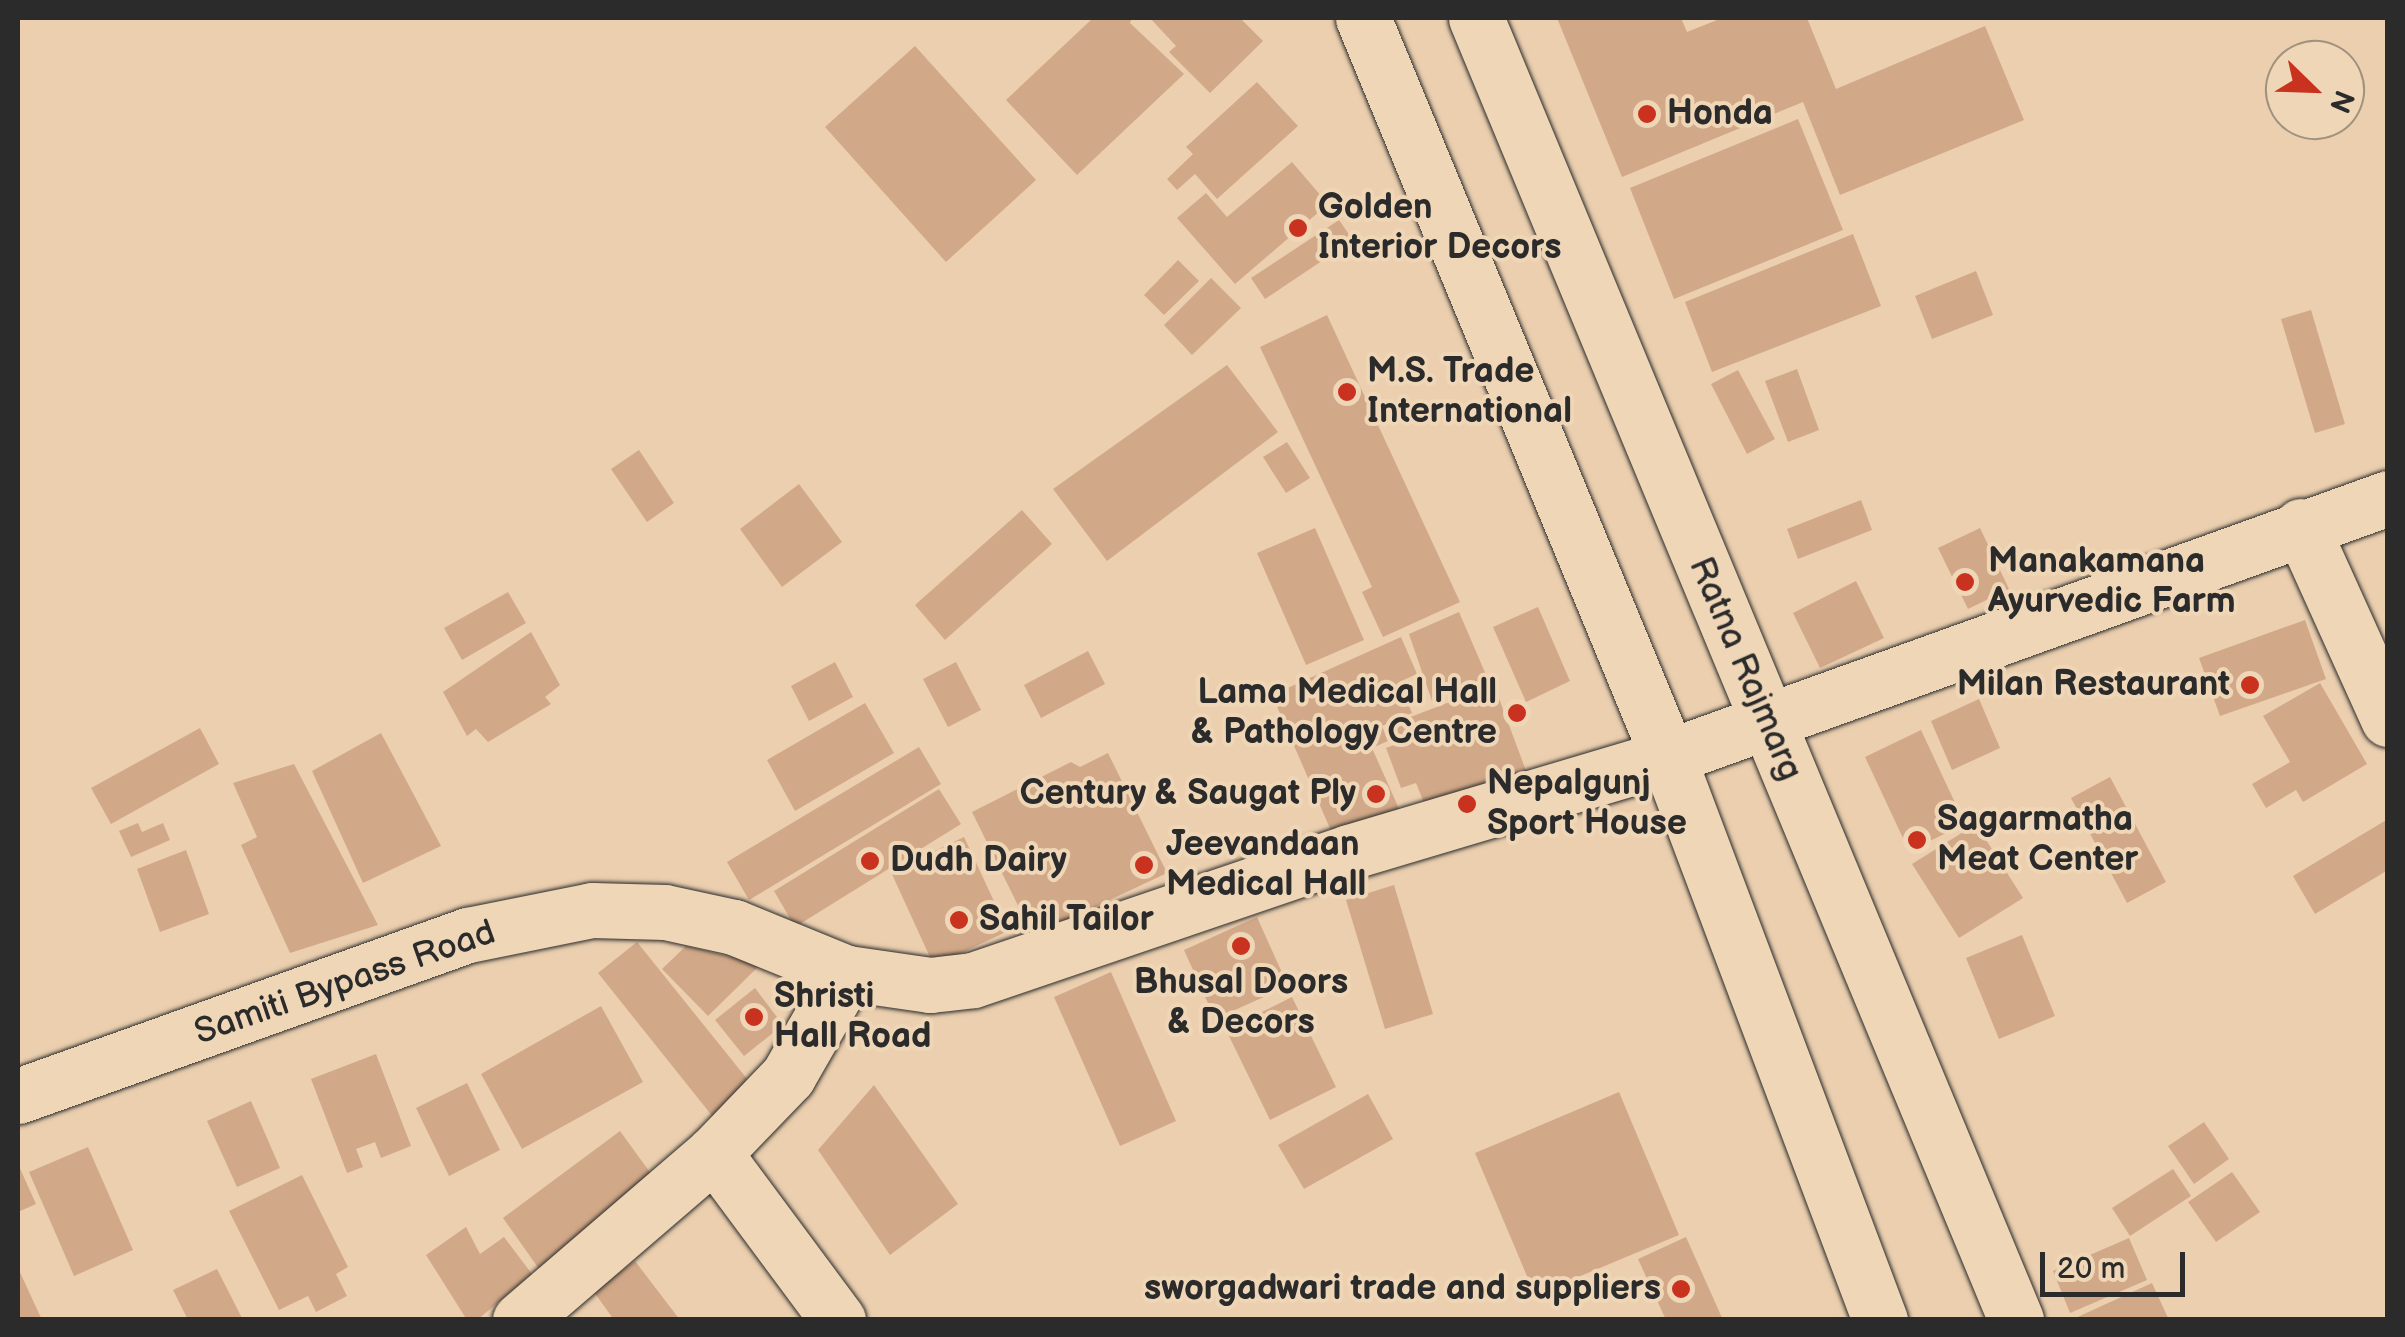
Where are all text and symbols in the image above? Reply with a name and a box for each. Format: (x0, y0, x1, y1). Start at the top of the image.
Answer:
north arrow (2265, 40, 2365, 140)
text: N (2322, 85, 2361, 117)
place label: Honda (1667, 93, 1773, 135)
marker: Honda (1636, 103, 1658, 125)
place label: Golden Interior Decors (1318, 187, 1561, 269)
marker: Golden Interior Decors (1287, 217, 1309, 239)
place label: M.S. Trade International (1367, 351, 1572, 433)
marker: M.S. Trade International (1336, 381, 1358, 403)
place label: Manakamana Ayurvedic Farm (1988, 541, 2236, 623)
street label: Ratna Rajmarg (1679, 551, 1811, 787)
marker: Manakamana Ayurvedic Farm (1952, 569, 1978, 595)
place label: Milan Restaurant (1957, 664, 2230, 706)
place label: Lama Medical Hall & Pathology Centre (1190, 672, 1497, 754)
marker: Milan Restaurant (2239, 674, 2261, 696)
marker: Lama Medical Hall & Pathology Centre (1506, 702, 1528, 724)
place label: Nepalgunj Sport House (1487, 763, 1687, 845)
place label: Century & Saugat Ply (1019, 773, 1356, 815)
marker: Century & Saugat Ply (1365, 783, 1387, 805)
marker: Nepalgunj Sport House (1456, 793, 1478, 815)
place label: Sagarmatha Meat Center (1937, 799, 2138, 881)
place label: Jeevandaan Medical Hall (1166, 824, 1366, 906)
marker: Sagarmatha Meat Center (1906, 829, 1928, 851)
place label: Dudh Dairy (890, 840, 1067, 882)
marker: Dudh Dairy (859, 850, 881, 872)
marker: Jeevandaan Medical Hall (1131, 852, 1157, 878)
place label: Sahil Tailor (979, 899, 1154, 941)
marker: Sahil Tailor (948, 909, 970, 931)
street label: Samiti Bypass Road (189, 912, 501, 1054)
marker: Bhusal Doors & Decors (1230, 935, 1252, 957)
place label: Bhusal Doors & Decors (1134, 962, 1348, 1044)
place label: Shristi Hall Road (774, 976, 931, 1058)
marker: Shristi Hall Road (743, 1006, 765, 1028)
scale bar (2045, 1232, 2190, 1294)
text: 20 m (2057, 1251, 2125, 1287)
place label: sworgadwari trade and suppliers (1144, 1268, 1661, 1310)
marker: sworgadwari trade and suppliers (1670, 1278, 1692, 1300)

